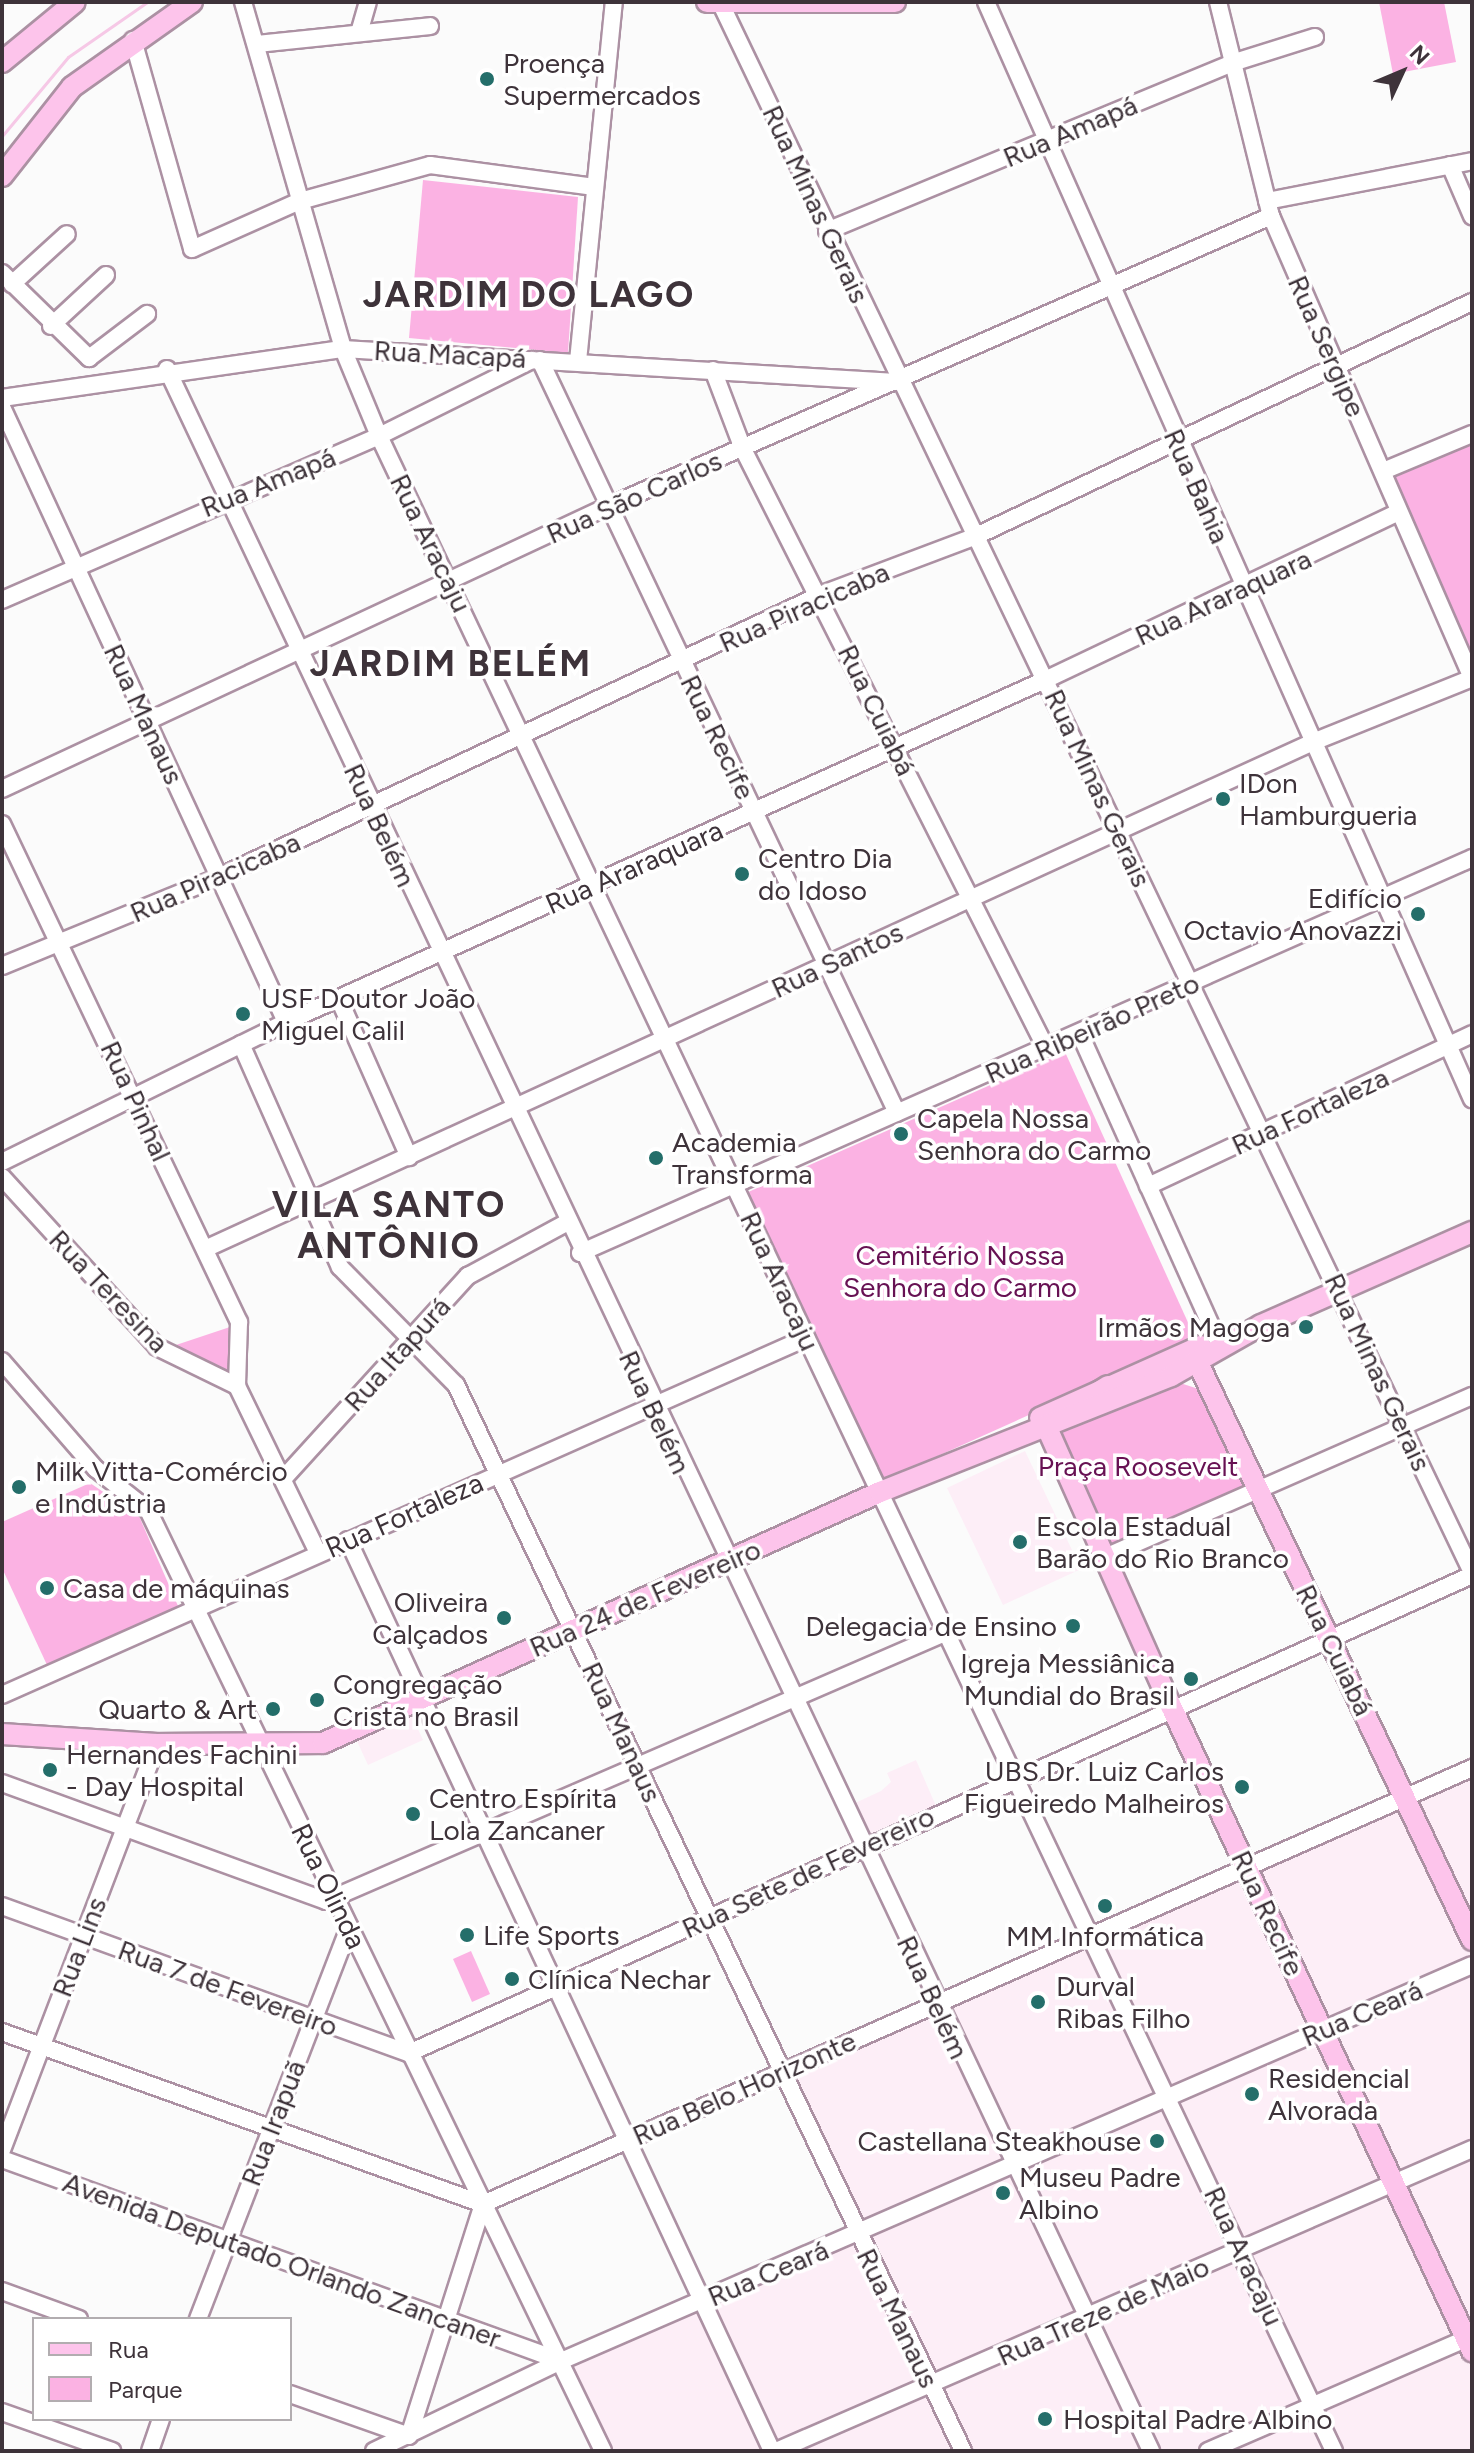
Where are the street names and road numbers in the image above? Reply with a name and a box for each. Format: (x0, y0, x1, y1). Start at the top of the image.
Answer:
street label: Rua Amapá (998, 88, 1142, 174)
street label: Rua Minas Gerais (755, 100, 877, 308)
street label: Rua Sergipe (1281, 270, 1373, 422)
street label: Rua Macapá (373, 333, 527, 375)
street label: Rua Bahia (1157, 423, 1237, 549)
street label: Rua Amapá (196, 440, 340, 524)
street label: Rua São Carlos (541, 443, 727, 551)
street label: Rua Aracaju (383, 468, 479, 618)
street label: Rua Araraquara (1130, 541, 1316, 653)
street label: Rua Piracicaba (714, 555, 894, 659)
street label: Rua Manaus (97, 639, 191, 789)
street label: Rua Cuiabá (831, 639, 923, 781)
street label: Rua Recife (673, 669, 763, 805)
street label: Rua Minas Gerais (1037, 684, 1159, 892)
street label: Rua Belém (337, 758, 423, 892)
street label: Rua Araraquara (540, 813, 728, 921)
street label: Rua Piracicaba (125, 825, 305, 929)
street label: Rua Santos (766, 915, 908, 1005)
street label: Rua Ribeirão Preto (980, 966, 1204, 1090)
street label: Rua Pinhal (94, 1036, 178, 1166)
street label: Rua Fortaleza (1226, 1060, 1394, 1162)
street label: Rua Aracaju (733, 1206, 827, 1356)
street label: Rua Teresina (42, 1223, 176, 1359)
street label: Rua Minas Gerais (1317, 1268, 1439, 1476)
street label: Rua Itapurá (337, 1290, 457, 1418)
street label: Rua Belém (612, 1345, 698, 1479)
street label: Rua Fortaleza (320, 1465, 488, 1565)
street label: Rua 24 de Fevereiro (524, 1532, 766, 1664)
street label: Rua Cuiabá (1289, 1579, 1381, 1721)
street label: Rua Manaus (575, 1657, 669, 1807)
street label: Rua Sete de Fevereiro (676, 1799, 940, 1945)
street label: Rua Olinda (284, 1818, 374, 1954)
street label: Rua Recife (1224, 1845, 1312, 1981)
street label: Rua Lins (45, 1892, 113, 2002)
street label: Rua Belém (890, 1930, 976, 2064)
street label: Rua 7 de Fevereiro (114, 1933, 342, 2043)
street label: Rua Ceará (1297, 1973, 1427, 2053)
street label: Rua Belo Horizonte (627, 2024, 861, 2152)
street label: Rua Irapuã (234, 2055, 312, 2191)
street label: Avenida Deputado Orlando Zancaner (59, 2165, 505, 2355)
street label: Rua Aracaju (1197, 2181, 1291, 2331)
street label: Rua Ceará (703, 2233, 833, 2313)
street label: Rua Manaus (850, 2243, 946, 2393)
street label: Rua Treze de Maio (992, 2249, 1214, 2373)

